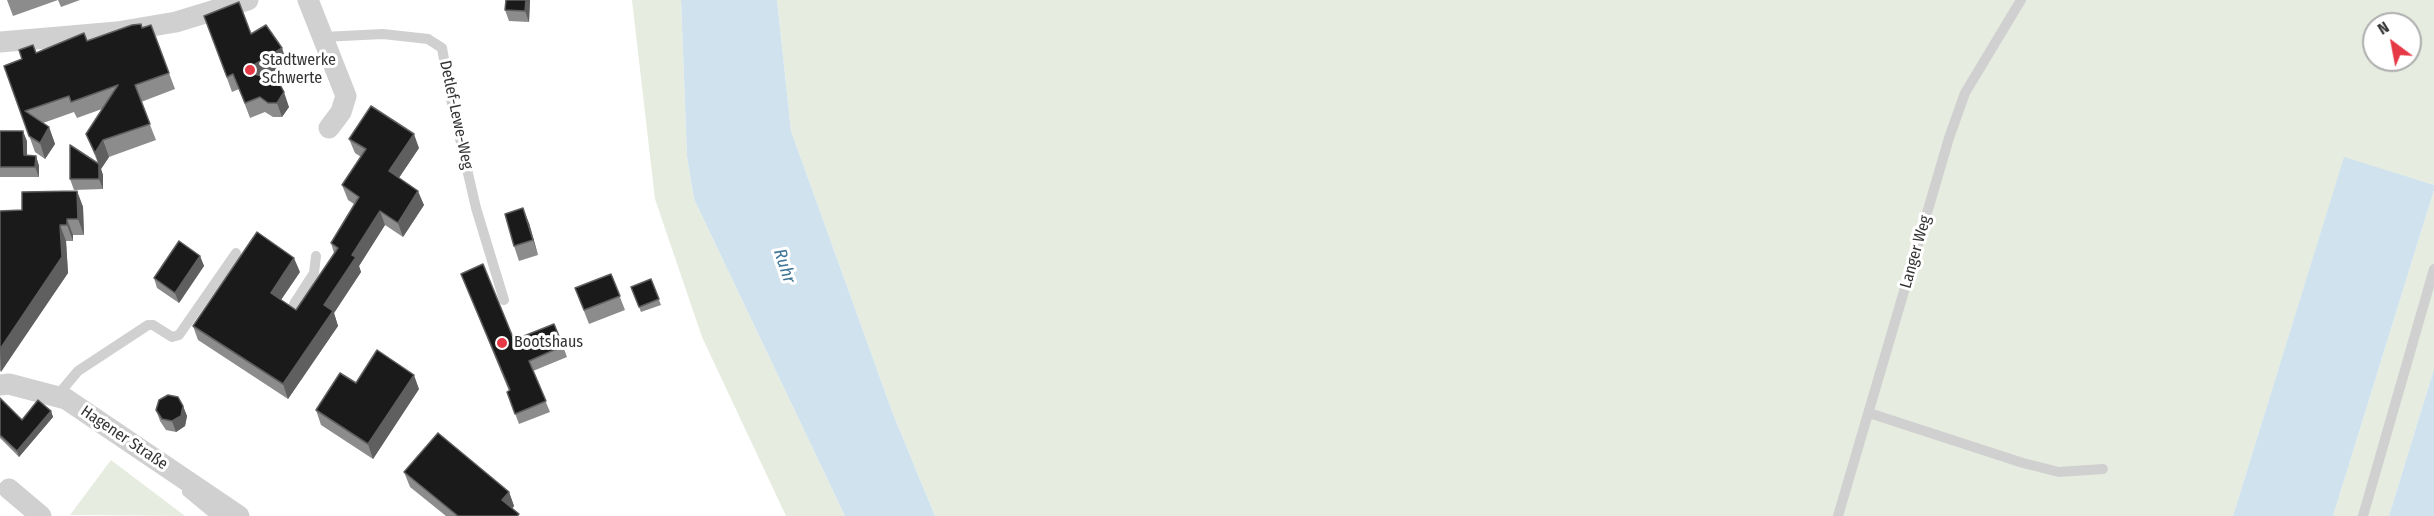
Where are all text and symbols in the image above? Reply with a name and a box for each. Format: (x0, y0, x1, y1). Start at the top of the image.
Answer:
north arrow (2362, 12, 2422, 72)
text: N (2374, 17, 2392, 39)
place label: Stadtwerke Schwerte (262, 51, 336, 89)
street label: Detlef-Lewe-Weg (435, 59, 477, 171)
marker: Stadtwerke Schwerte (243, 63, 257, 77)
street label: Langer Weg (1896, 213, 1936, 291)
water label: Ruhr (768, 246, 800, 286)
place label: Bootshaus (514, 333, 583, 353)
marker: Bootshaus (495, 336, 509, 350)
street label: Hagener Straße (77, 402, 171, 474)

